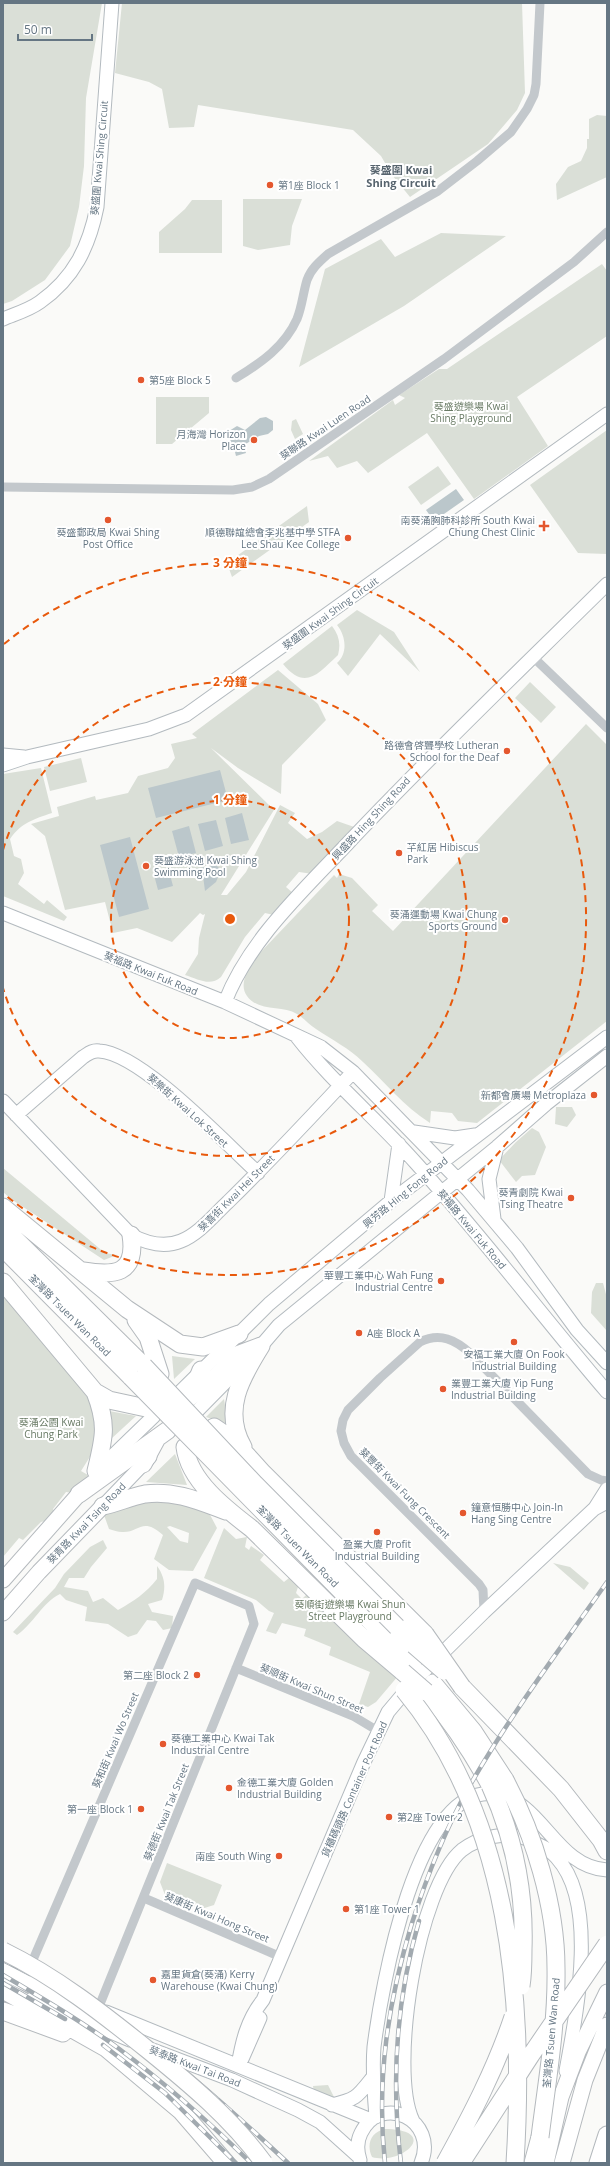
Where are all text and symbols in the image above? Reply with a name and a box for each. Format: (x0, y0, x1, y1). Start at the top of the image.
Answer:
scale bar (18, 16, 92, 42)
text: 50 m (24, 21, 52, 38)
street label: 葵盛圍 Kwai Shing Circuit (87, 99, 111, 216)
district label: 葵盛圍 Kwai Shing Circuit (366, 162, 436, 190)
place label: 第1座 Block 1 (278, 178, 340, 192)
marker: 第1座 Block 1 (265, 180, 275, 190)
place label: 第5座 Block 5 (149, 373, 211, 387)
marker: 第5座 Block 5 (136, 375, 146, 385)
street label: 葵聯路 Kwai Luen Road (277, 391, 373, 463)
park label: 葵盛遊樂場 Kwai Shing Playground (430, 399, 512, 425)
place label: 月海灣 Horizon Place (177, 427, 246, 453)
marker: 月海灣 Horizon Place (249, 435, 259, 445)
place label: 南葵涌胸肺科診所 South Kwai Chung Chest Clinic (401, 513, 535, 539)
marker: 葵盛郵政局 Kwai Shing Post Office (103, 515, 113, 525)
marker: 南葵涌胸肺科診所 South Kwai Chung Chest Clinic (538, 520, 550, 532)
place label: 葵盛郵政局 Kwai Shing Post Office (57, 525, 160, 551)
place label: 順德聯誼總會李兆基中學 STFA Lee Shau Kee College (205, 525, 341, 551)
marker: 順德聯誼總會李兆基中學 STFA Lee Shau Kee College (343, 533, 353, 543)
text: 3 分鐘 (213, 554, 247, 571)
street label: 葵盛圍 Kwai Shing Circuit (279, 573, 381, 653)
text: 2 分鐘 (213, 673, 247, 690)
place label: 路德會啓聾學校 Lutheran School for the Deaf (384, 738, 500, 764)
marker: 路德會啓聾學校 Lutheran School for the Deaf (502, 746, 512, 756)
street label: 興盛路 Hing Shing Road (329, 773, 413, 863)
text: 1 分鐘 (213, 791, 247, 808)
place label: 芊紅居 Hibiscus Park (407, 840, 479, 866)
marker: 芊紅居 Hibiscus Park (394, 848, 404, 858)
place label: 葵盛游泳池 Kwai Shing Swimming Pool (154, 853, 257, 879)
marker: 葵盛游泳池 Kwai Shing Swimming Pool (141, 861, 151, 871)
place label: 葵涌運動場 Kwai Chung Sports Ground (390, 907, 498, 933)
centre of rings (223, 912, 237, 926)
marker: 葵涌運動場 Kwai Chung Sports Ground (500, 915, 510, 925)
street label: 葵福路 Kwai Fuk Road (102, 948, 200, 998)
street label: 葵樂街 Kwai Lok Street (145, 1070, 232, 1150)
place label: 新都會廣場 Metroplaza (481, 1088, 586, 1102)
marker: 新都會廣場 Metroplaza (589, 1090, 599, 1100)
street label: 葵喜街 Kwai Hei Street (195, 1151, 278, 1234)
street label: 興芳路 Hing Fong Road (359, 1153, 451, 1231)
place label: 葵青劇院 Kwai Tsing Theatre (498, 1185, 563, 1211)
street label: 葵福路 Kwai Fuk Road (434, 1186, 510, 1272)
marker: 葵青劇院 Kwai Tsing Theatre (566, 1193, 576, 1203)
place label: 華豐工業中心 Wah Fung Industrial Centre (324, 1268, 434, 1294)
street label: 荃灣路 Tsuen Wan Road (26, 1271, 114, 1359)
marker: 華豐工業中心 Wah Fung Industrial Centre (436, 1276, 446, 1286)
place label: A座 Block A (367, 1326, 421, 1340)
marker: A座 Block A (354, 1328, 364, 1338)
marker: 安福工業大廈 On Fook Industrial Building (509, 1337, 519, 1347)
place label: 安福工業大廈 On Fook Industrial Building (463, 1347, 566, 1373)
place label: 業豐工業大廈 Yip Fung Industrial Building (451, 1376, 554, 1402)
marker: 業豐工業大廈 Yip Fung Industrial Building (438, 1384, 448, 1394)
park label: 葵涌公園 Kwai Chung Park (19, 1415, 83, 1441)
street label: 葵豐街 Kwai Fung Crescent (356, 1444, 454, 1542)
street label: 葵青路 Kwai Tsing Road (43, 1479, 129, 1567)
place label: 鐘意恒勝中心 Join-In Hang Sing Centre (471, 1500, 563, 1526)
street label: 荃灣路 Tsuen Wan Road (254, 1502, 342, 1590)
marker: 鐘意恒勝中心 Join-In Hang Sing Centre (458, 1508, 468, 1518)
marker: 盈業大廈 Profit Industrial Building (372, 1527, 382, 1537)
place label: 盈業大廈 Profit Industrial Building (335, 1537, 420, 1563)
park label: 葵順街遊樂場 Kwai Shun Street Playground (294, 1597, 406, 1623)
street label: 葵順街 Kwai Shun Street (258, 1660, 366, 1716)
place label: 第二座 Block 2 (123, 1668, 189, 1682)
marker: 第二座 Block 2 (192, 1670, 202, 1680)
street label: 葵和街 Kwai Wo Street (88, 1689, 142, 1790)
street label: 貨櫃碼頭路 Container Port Road (318, 1719, 390, 1859)
place label: 葵德工業中心 Kwai Tak Industrial Centre (171, 1731, 275, 1757)
marker: 葵德工業中心 Kwai Tak Industrial Centre (158, 1739, 168, 1749)
street label: 葵德街 Kwai Tak Street (140, 1761, 192, 1863)
place label: 金德工業大廈 Golden Industrial Building (237, 1775, 333, 1801)
marker: 金德工業大廈 Golden Industrial Building (224, 1783, 234, 1793)
place label: 第一座 Block 1 (67, 1802, 133, 1816)
marker: 第一座 Block 1 (136, 1804, 146, 1814)
place label: 第2座 Tower 2 (397, 1810, 463, 1824)
marker: 第2座 Tower 2 (384, 1812, 394, 1822)
place label: 南座 South Wing (195, 1849, 272, 1863)
marker: 南座 South Wing (274, 1851, 284, 1861)
street label: 葵康街 Kwai Hong Street (162, 1889, 272, 1946)
place label: 第1座 Tower 1 (354, 1902, 420, 1916)
marker: 第1座 Tower 1 (341, 1904, 351, 1914)
place label: 嘉里貨倉(葵涌) Kerry Warehouse (Kwai Chung) (161, 1967, 277, 1993)
marker: 嘉里貨倉(葵涌) Kerry Warehouse (Kwai Chung) (148, 1975, 158, 1985)
street label: 荃灣路 Tsuen Wan Road (539, 1977, 563, 2089)
street label: 葵泰路 Kwai Tai Road (147, 2042, 243, 2090)

